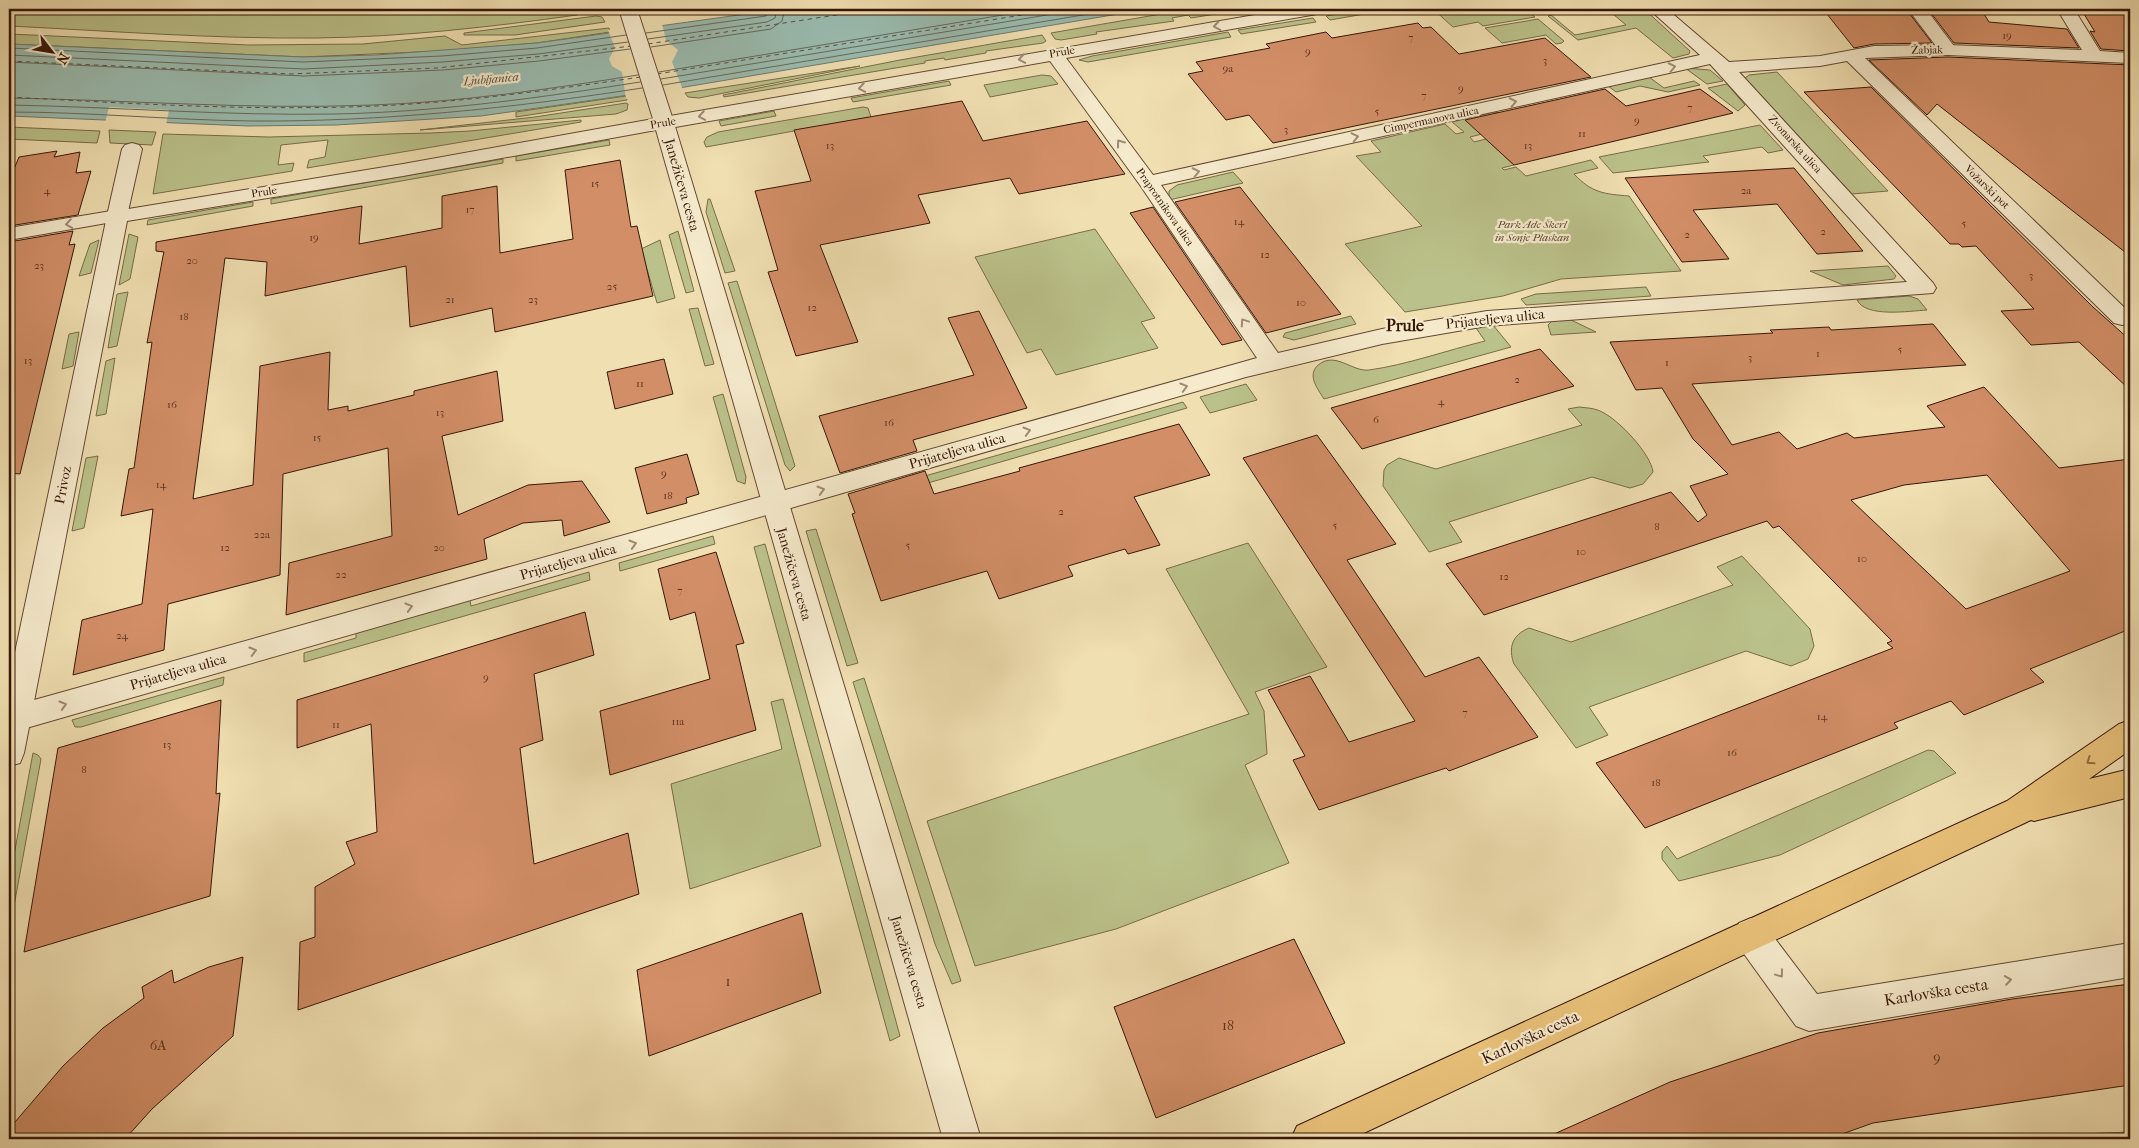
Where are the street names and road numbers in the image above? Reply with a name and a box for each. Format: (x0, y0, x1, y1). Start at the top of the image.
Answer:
street label: Prule (1048, 43, 1076, 61)
street label: Žabjak (1911, 43, 1943, 57)
street label: Cimpermanova ulica (1382, 103, 1481, 136)
street label: Zvonarska ulica (1766, 112, 1825, 176)
street label: Prule (649, 114, 677, 132)
street label: Janežičeva cesta (660, 136, 704, 234)
street label: Vožarski pot (1961, 162, 2012, 212)
street label: Praprotnikova ulica (1133, 166, 1197, 249)
street label: Prule (250, 183, 278, 200)
street label: Prijateljeva ulica (1445, 305, 1546, 333)
street label: Prijateljeva ulica (907, 429, 1008, 473)
street label: Privoz (51, 465, 75, 505)
street label: Janežičeva cesta (772, 525, 816, 623)
street label: Prijateljeva ulica (518, 540, 619, 584)
street label: Prijateljeva ulica (128, 650, 229, 694)
street label: Janežičeva cesta (887, 913, 931, 1011)
street label: Karlovška cesta (1883, 974, 1990, 1010)
street label: Karlovška cesta (1478, 1006, 1582, 1068)

